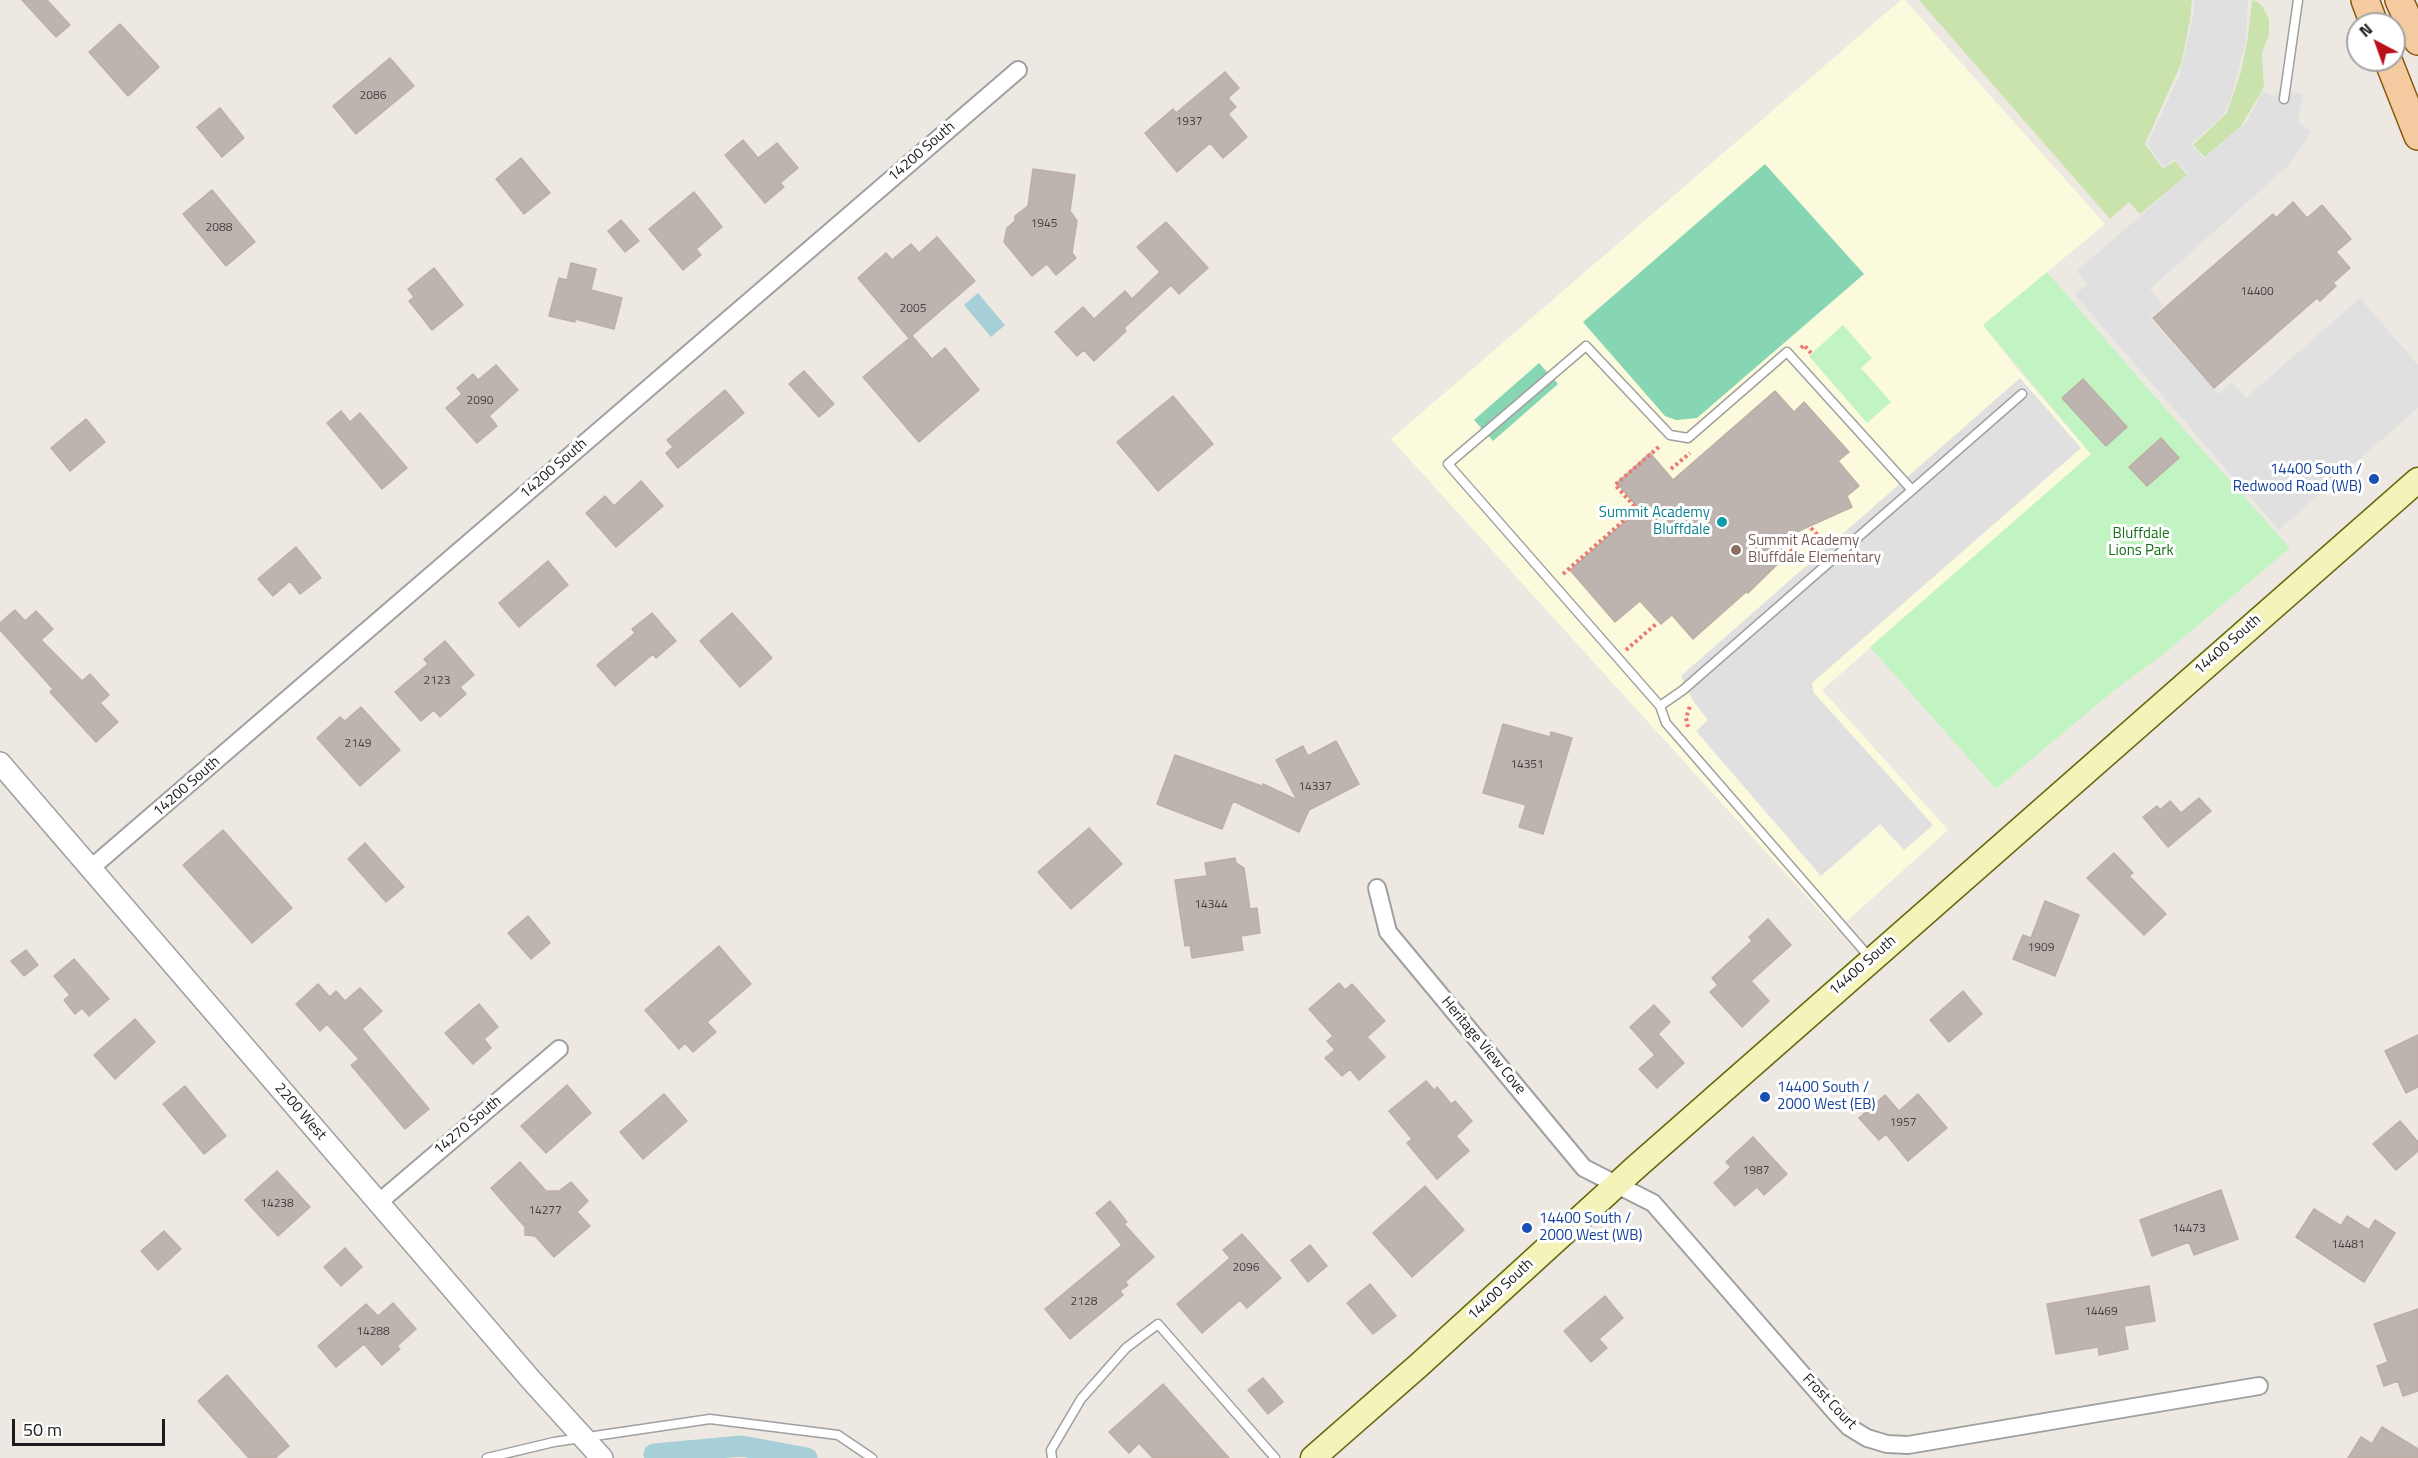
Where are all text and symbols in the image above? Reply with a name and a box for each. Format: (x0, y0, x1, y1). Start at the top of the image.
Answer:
north arrow (2346, 12, 2406, 72)
text: N (2353, 17, 2378, 43)
house number: 2086 (360, 89, 386, 103)
house number: 1937 (1176, 115, 1202, 129)
street label: 14200 South (885, 118, 959, 186)
house number: 1945 (1031, 217, 1057, 231)
house number: 2088 (206, 221, 232, 235)
house number: 14400 (2240, 285, 2274, 299)
house number: 2005 (900, 302, 926, 316)
house number: 2090 (467, 394, 493, 408)
street label: 14200 South (517, 435, 591, 503)
place label: 14400 South / Redwood Road (WB) (2233, 461, 2362, 496)
marker: 14400 South / Redwood Road (WB) (2367, 472, 2381, 486)
place label: Summit Academy Bluffdale (1599, 504, 1710, 539)
marker: Summit Academy Bluffdale (1715, 515, 1729, 529)
park label: Bluffdale Lions Park (2108, 525, 2174, 560)
place label: Summit Academy Bluffdale Elementary (1748, 532, 1881, 567)
marker: Summit Academy Bluffdale Elementary (1729, 543, 1743, 557)
street label: 14400 South (2191, 611, 2265, 679)
house number: 2123 (424, 674, 450, 688)
house number: 2149 (345, 737, 371, 751)
street label: 14200 South (150, 753, 224, 821)
house number: 14351 (1510, 758, 1544, 772)
house number: 14337 (1298, 780, 1332, 794)
house number: 14344 (1194, 898, 1228, 912)
street label: 14400 South (1826, 932, 1900, 1000)
house number: 1909 (2028, 941, 2054, 955)
street label: Heritage View Cove (1437, 993, 1529, 1099)
place label: 14400 South / 2000 West (EB) (1777, 1079, 1875, 1114)
street label: 2200 West (270, 1080, 330, 1144)
marker: 14400 South / 2000 West (EB) (1758, 1090, 1772, 1104)
street label: 14270 South (431, 1093, 505, 1159)
house number: 1957 (1890, 1116, 1916, 1130)
house number: 1987 (1743, 1164, 1769, 1178)
house number: 14238 (260, 1197, 294, 1211)
house number: 14277 (528, 1204, 562, 1218)
place label: 14400 South / 2000 West (WB) (1539, 1210, 1642, 1245)
marker: 14400 South / 2000 West (WB) (1520, 1221, 1534, 1235)
house number: 14473 (2172, 1222, 2206, 1236)
house number: 14481 (2331, 1238, 2365, 1252)
street label: 14400 South (1465, 1255, 1537, 1325)
house number: 2096 (1233, 1261, 1259, 1275)
house number: 2128 (1071, 1295, 1097, 1309)
house number: 14469 (2084, 1305, 2118, 1319)
house number: 14288 (356, 1325, 390, 1339)
street label: Frost Court (1798, 1370, 1860, 1434)
scale bar (15, 1407, 168, 1445)
text: 50 m (23, 1416, 62, 1443)

